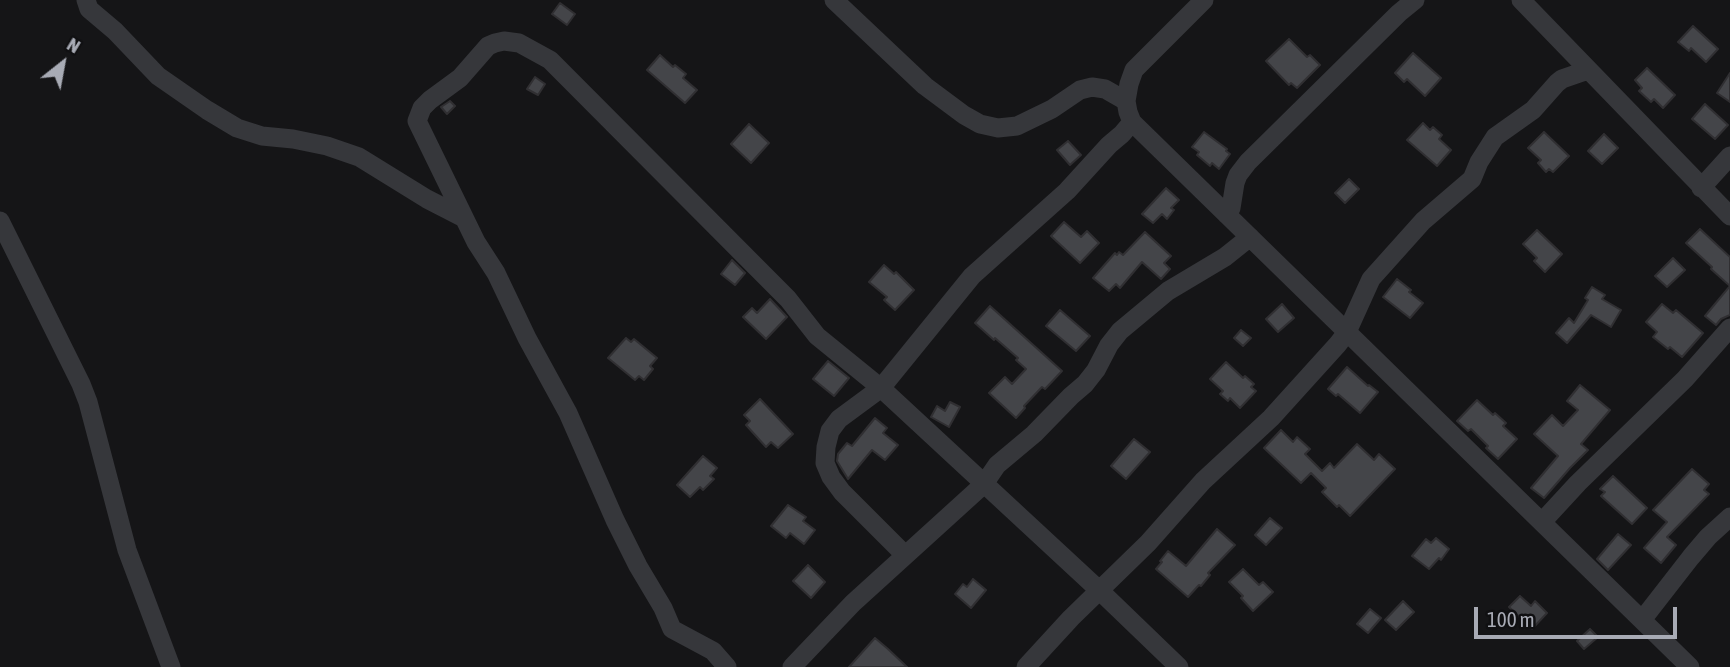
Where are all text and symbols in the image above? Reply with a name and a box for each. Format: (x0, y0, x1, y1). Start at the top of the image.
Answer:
north arrow (28, 28, 98, 98)
text: N (63, 33, 84, 57)
scale bar (1478, 594, 1681, 638)
text: 100 m (1487, 607, 1535, 631)

